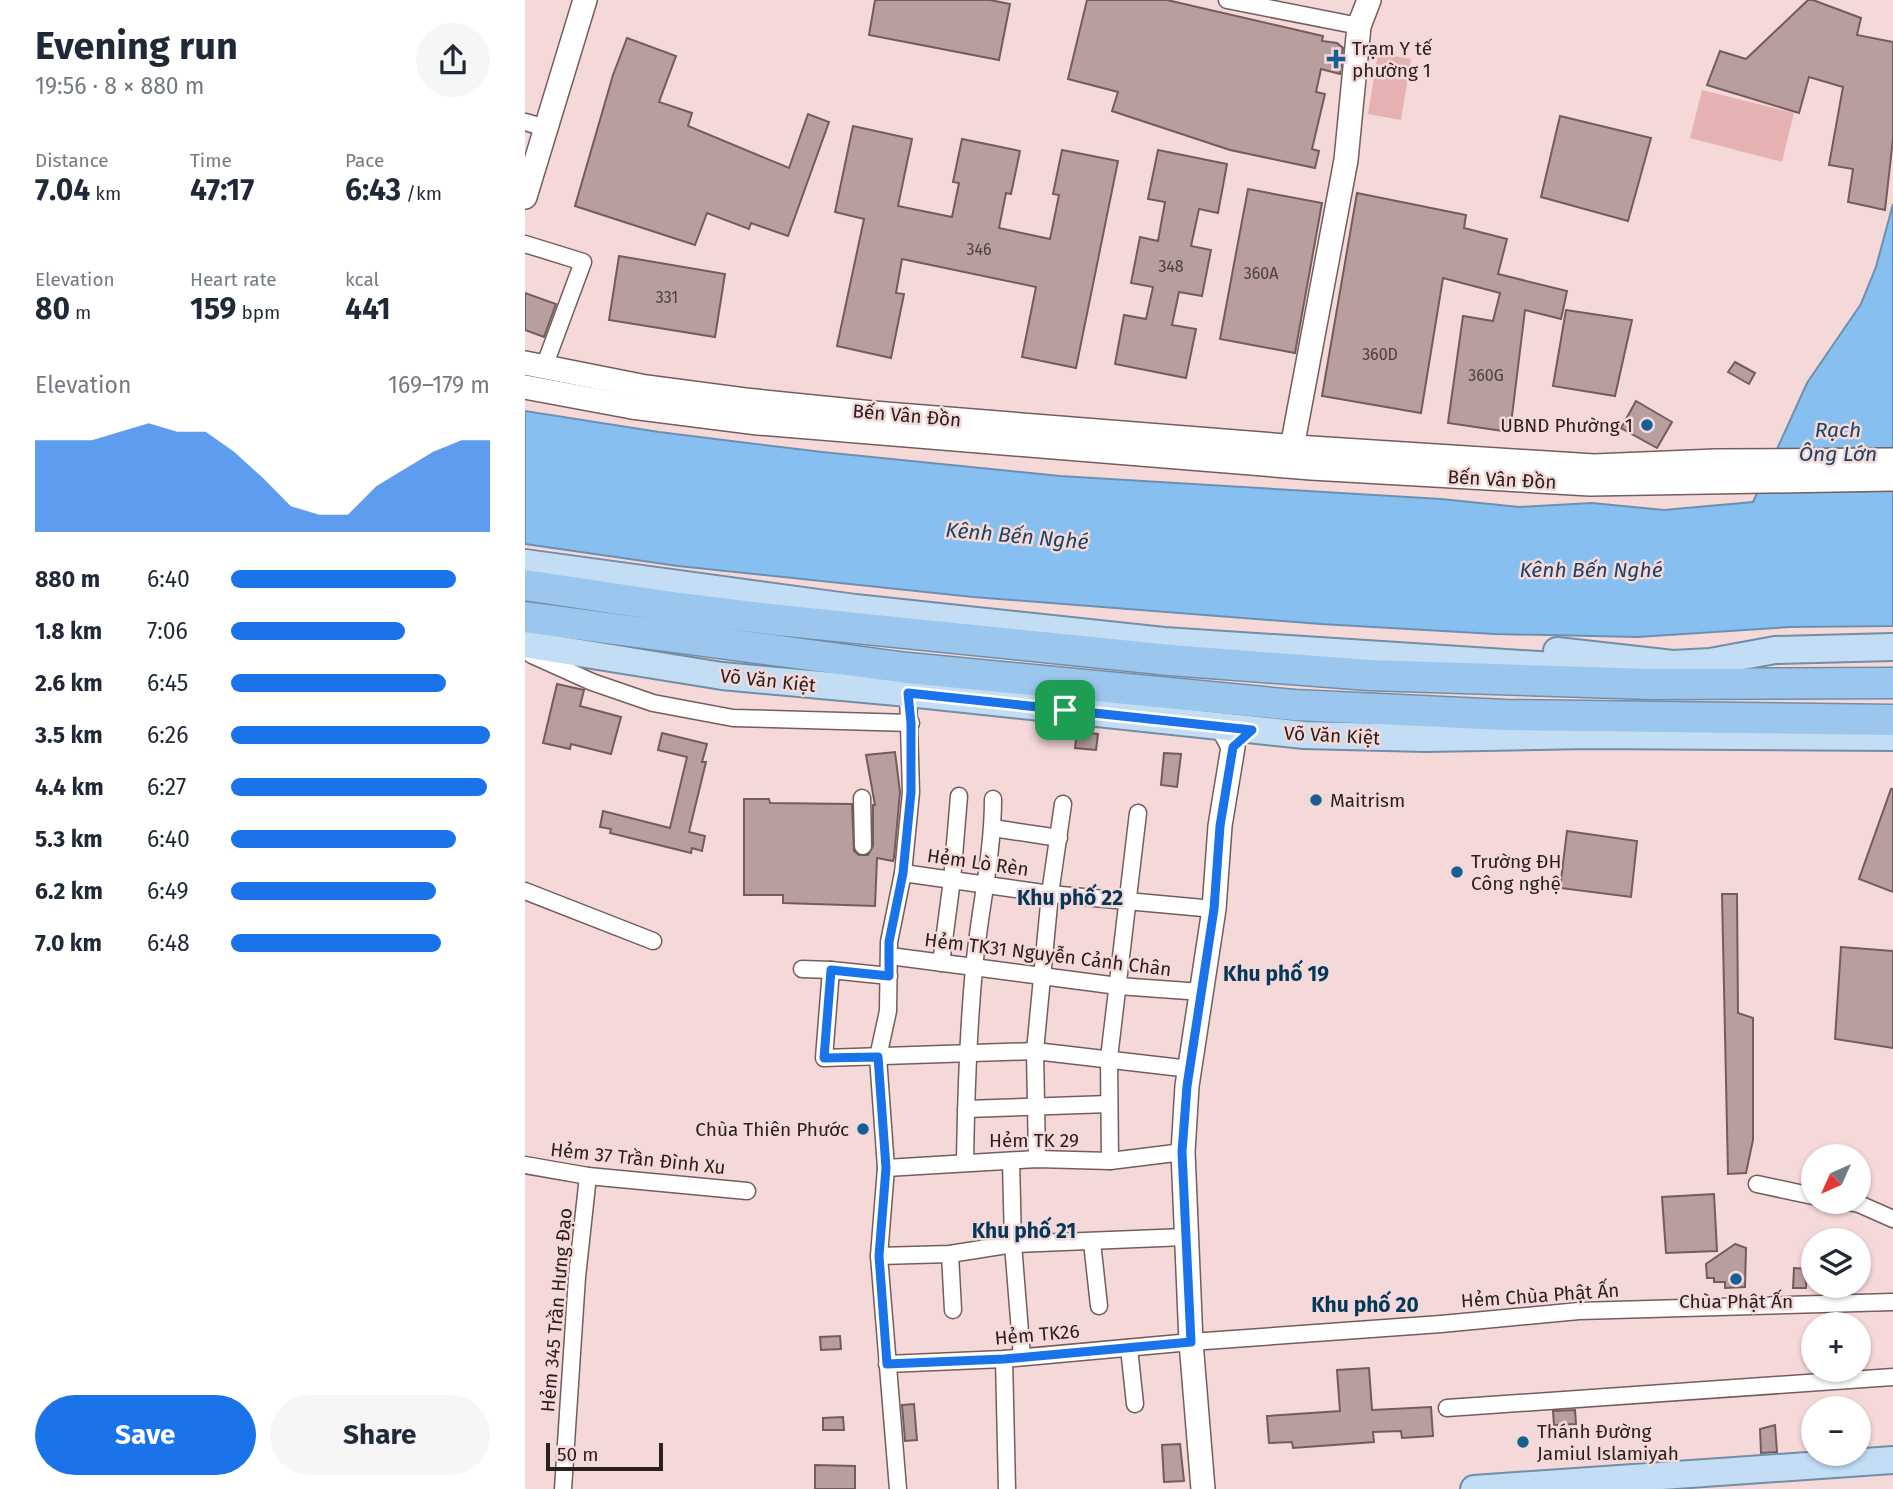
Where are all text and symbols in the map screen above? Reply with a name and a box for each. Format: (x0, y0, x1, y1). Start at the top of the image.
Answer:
text: Evening run (35, 23, 238, 69)
button: share (416, 23, 490, 97)
place label: Trạm Y tế phường 1 (1352, 37, 1433, 82)
marker: Trạm Y tế phường 1 (1326, 49, 1346, 69)
text: 19:56 · 8 × 880 m (35, 72, 205, 100)
text: Distance (35, 149, 109, 172)
text: Time (190, 149, 232, 172)
text: Pace (345, 149, 384, 172)
text: 7.04 (35, 172, 90, 208)
text: 47:17 (190, 172, 254, 208)
text: 6:43 (345, 172, 401, 208)
text: km (90, 182, 121, 205)
text: /km (401, 182, 442, 205)
house number: 346 (967, 240, 991, 259)
house number: 348 (1158, 257, 1184, 276)
house number: 360A (1244, 264, 1279, 283)
text: Elevation (35, 268, 115, 291)
text: Heart rate (190, 268, 277, 291)
text: kcal (345, 268, 379, 291)
house number: 331 (656, 288, 678, 307)
text: 80 (35, 291, 70, 327)
text: 159 (190, 291, 236, 327)
text: 441 (345, 291, 391, 327)
text: m (70, 301, 91, 324)
text: bpm (236, 301, 280, 324)
house number: 360D (1362, 345, 1398, 364)
house number: 360G (1468, 366, 1504, 385)
text: Elevation (35, 371, 131, 399)
text: 169–179 m (388, 371, 490, 399)
street label: Bến Vân Đồn (852, 399, 962, 432)
place label: UBND Phường 1 (1500, 414, 1633, 437)
marker: UBND Phường 1 (1639, 417, 1655, 433)
water label: Rạch Ông Lớn (1799, 417, 1877, 467)
street label: Bến Vân Đồn (1447, 465, 1557, 494)
water label: Kênh Bến Nghé (945, 517, 1090, 555)
water label: Kênh Bến Nghé (1519, 557, 1663, 583)
text: 880 m (35, 565, 100, 593)
text: 6:40 (147, 565, 190, 593)
text: 1.8 km (35, 617, 102, 645)
text: 7:06 (147, 617, 188, 645)
street label: Võ Văn Kiệt (719, 664, 817, 697)
text: 2.6 km (35, 669, 103, 697)
text: 6:45 (147, 669, 188, 697)
pin (1035, 680, 1095, 740)
icon: arrive (1046, 691, 1084, 729)
text: 3.5 km (35, 721, 103, 749)
text: 6:26 (147, 721, 188, 749)
street label: Võ Văn Kiệt (1283, 721, 1381, 750)
text: 4.4 km (35, 773, 104, 801)
text: 6:27 (147, 773, 186, 801)
place label: Maitrism (1330, 789, 1405, 812)
marker: Maitrism (1308, 792, 1324, 808)
text: 5.3 km (35, 825, 103, 853)
text: 6:40 (147, 825, 190, 853)
street label: Hẻm Lò Rèn (926, 844, 1030, 881)
place label: Trường ĐH Công nghệ (1471, 850, 1561, 895)
marker: Trường ĐH Công nghệ (1449, 864, 1465, 880)
text: 6.2 km (35, 877, 103, 905)
text: 6:49 (147, 877, 189, 905)
district label: Khu phố 22 (1017, 883, 1123, 911)
street label: Hẻm TK31 Nguyễn Cảnh Chân (923, 928, 1173, 981)
text: 7.0 km (35, 929, 102, 957)
text: 6:48 (147, 929, 190, 957)
district label: Khu phố 19 (1223, 959, 1329, 987)
place label: Chùa Thiên Phước (695, 1118, 849, 1141)
marker: Chùa Thiên Phước (855, 1121, 871, 1137)
street label: Hẻm TK 29 (989, 1129, 1079, 1152)
street label: Hẻm 37 Trần Ðình Xu (549, 1138, 727, 1179)
north arrow (1801, 1144, 1871, 1214)
map controls (1801, 1144, 1871, 1466)
street label: Hẻm 345 Trần Hưng Ðạo (536, 1207, 577, 1413)
district label: Khu phố 21 (972, 1216, 1076, 1244)
button: layers (1801, 1228, 1871, 1298)
marker: Chùa Phật Ấn (1728, 1271, 1744, 1287)
street label: Hẻm Chùa Phật Ấn (1460, 1277, 1620, 1313)
place label: Chùa Phật Ấn (1679, 1289, 1793, 1313)
district label: Khu phố 20 (1311, 1290, 1419, 1318)
button: + (1801, 1312, 1871, 1382)
street label: Hẻm TK26 (994, 1319, 1080, 1350)
button: Save (35, 1395, 256, 1475)
button: Share (270, 1395, 490, 1475)
button: − (1801, 1396, 1871, 1466)
place label: Thánh Đường Jamiul Islamiyah (1537, 1420, 1679, 1465)
marker: Thánh Đường Jamiul Islamiyah (1515, 1434, 1531, 1450)
scale bar (546, 1440, 663, 1472)
text: 50 m (557, 1443, 598, 1466)

